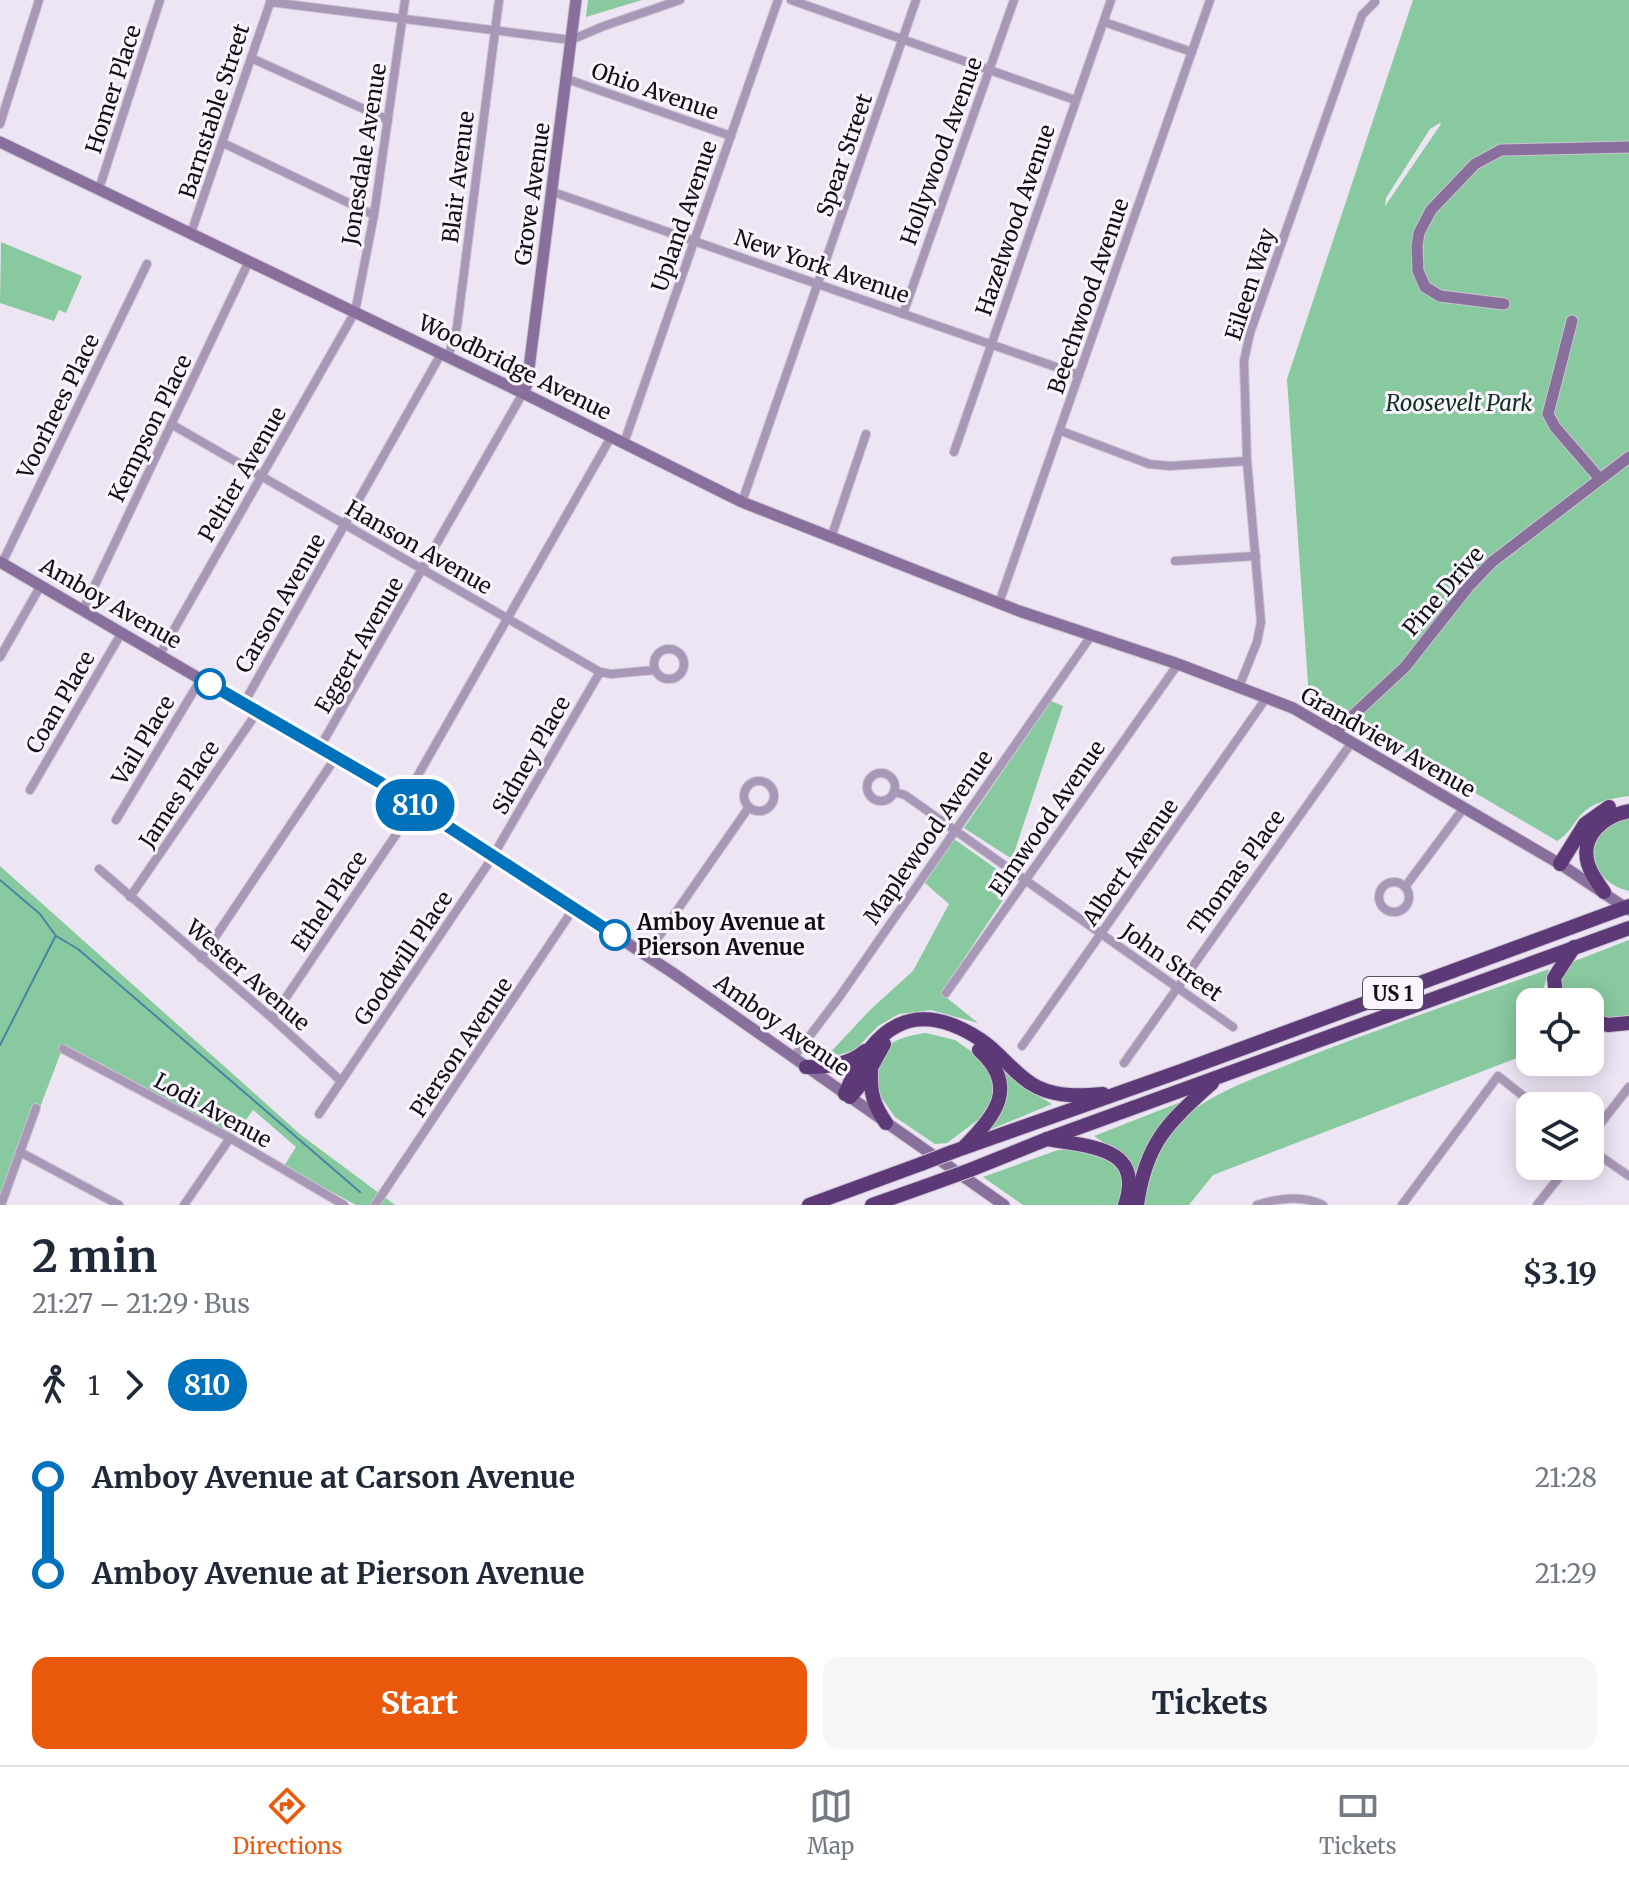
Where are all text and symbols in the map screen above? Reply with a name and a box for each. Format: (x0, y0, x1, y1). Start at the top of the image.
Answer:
street label: Barnstable Street (173, 20, 256, 202)
street label: Homer Place (79, 21, 147, 157)
street label: Hollywood Avenue (894, 53, 988, 249)
street label: Ohio Avenue (588, 56, 722, 126)
street label: Jonesdale Avenue (336, 61, 392, 248)
street label: Spear Street (810, 89, 878, 220)
street label: Blair Avenue (436, 109, 480, 245)
street label: Grove Avenue (508, 121, 556, 267)
street label: Hazelwood Avenue (969, 121, 1061, 319)
street label: Upland Avenue (645, 137, 723, 295)
street label: Beechwood Avenue (1041, 195, 1135, 397)
street label: New York Avenue (731, 223, 913, 309)
street label: Eileen Way (1219, 224, 1281, 344)
street label: Woodbridge Avenue (413, 308, 616, 426)
street label: Voorhees Place (10, 329, 105, 484)
street label: Kempson Place (102, 350, 198, 506)
park label: Roosevelt Park (1386, 389, 1532, 417)
street label: Peltier Avenue (192, 401, 292, 547)
street label: Hanson Avenue (341, 494, 497, 600)
street label: Carson Avenue (229, 528, 331, 678)
street label: Pine Drive (1396, 540, 1490, 642)
street label: Amboy Avenue (34, 551, 187, 655)
street label: Eggert Avenue (309, 572, 409, 718)
street label: Coan Place (19, 646, 101, 758)
unlabelled marker (195, 669, 225, 699)
street label: Grandview Avenue (1296, 681, 1480, 803)
street label: Vail Place (105, 690, 181, 791)
street label: Sidney Place (486, 691, 576, 819)
street label: James Place (132, 735, 225, 854)
street label: Elmwood Avenue (983, 735, 1111, 901)
street label: Maplewood Avenue (857, 745, 999, 929)
line badge: 810 (369, 779, 461, 831)
text: 810 (392, 787, 438, 823)
street label: Albert Avenue (1075, 793, 1184, 932)
street label: Thomas Place (1181, 804, 1291, 940)
street label: Ethel Place (285, 845, 373, 957)
street label: Goodwill Place (348, 885, 458, 1031)
place label: Amboy Avenue at Pierson Avenue (636, 908, 825, 961)
street label: Wester Avenue (179, 913, 316, 1037)
street label: John Street (1115, 916, 1228, 1007)
marker: Amboy Avenue at Pierson Avenue (600, 920, 630, 950)
street label: Amboy Avenue (708, 967, 855, 1082)
street label: Pierson Avenue (404, 972, 518, 1122)
road number: US 1 (1363, 977, 1423, 1009)
map controls (1516, 988, 1604, 1180)
button: locate (1516, 988, 1604, 1076)
street label: Lodi Avenue (149, 1066, 277, 1154)
button: layers (1516, 1092, 1604, 1180)
text: 2 min (32, 1229, 157, 1284)
text: $3.19 (1523, 1254, 1597, 1292)
text: 21:27 – 21:29 · Bus (32, 1287, 250, 1320)
icon: walk (32, 1363, 76, 1407)
icon: forward (112, 1363, 156, 1407)
text: 810 (184, 1367, 231, 1403)
text: 1 (88, 1369, 100, 1402)
text: Amboy Avenue at Carson Avenue (92, 1458, 575, 1496)
text: 21:28 (1535, 1461, 1597, 1494)
text: Amboy Avenue at Pierson Avenue (92, 1554, 585, 1592)
text: 21:29 (1535, 1557, 1597, 1590)
button: Start (32, 1657, 807, 1749)
button: Tickets (823, 1657, 1597, 1749)
tab: Directions (232, 1784, 342, 1860)
tab: Map (807, 1784, 854, 1860)
tab: Tickets (1319, 1784, 1397, 1860)

